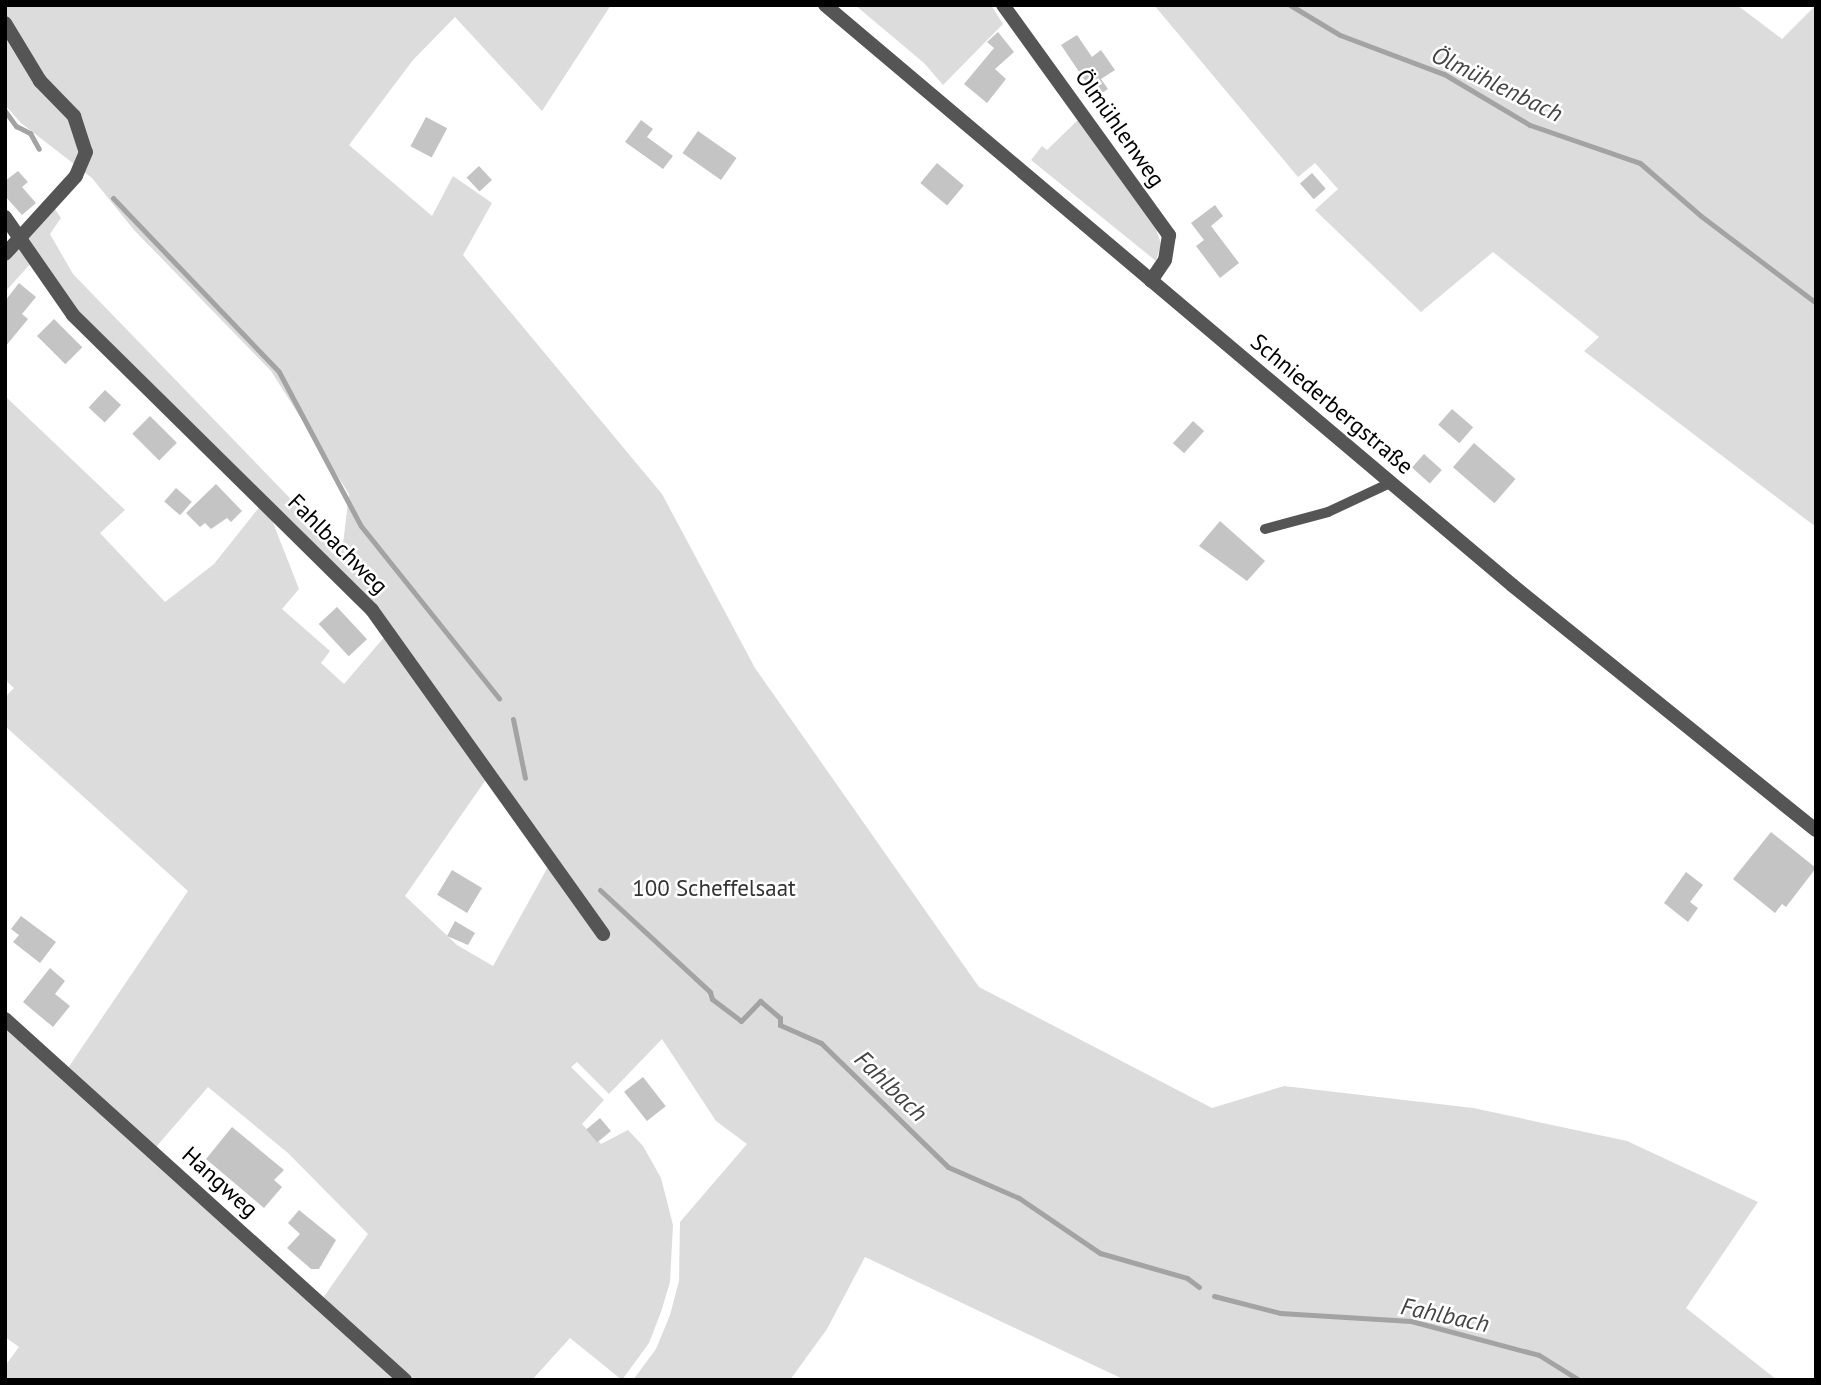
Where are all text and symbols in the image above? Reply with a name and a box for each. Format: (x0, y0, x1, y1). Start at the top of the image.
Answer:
water label: Ölmühlenbach (1427, 40, 1567, 128)
street label: Ölmühlenweg (1069, 64, 1171, 192)
street label: Schniederbergstraße (1245, 328, 1419, 480)
street label: Fahlbachweg (282, 488, 394, 600)
park label: 100 Scheffelsaat (632, 874, 796, 902)
water label: Fahlbach (849, 1045, 933, 1127)
street label: Hangweg (176, 1141, 264, 1223)
water label: Fahlbach (1398, 1292, 1492, 1338)

